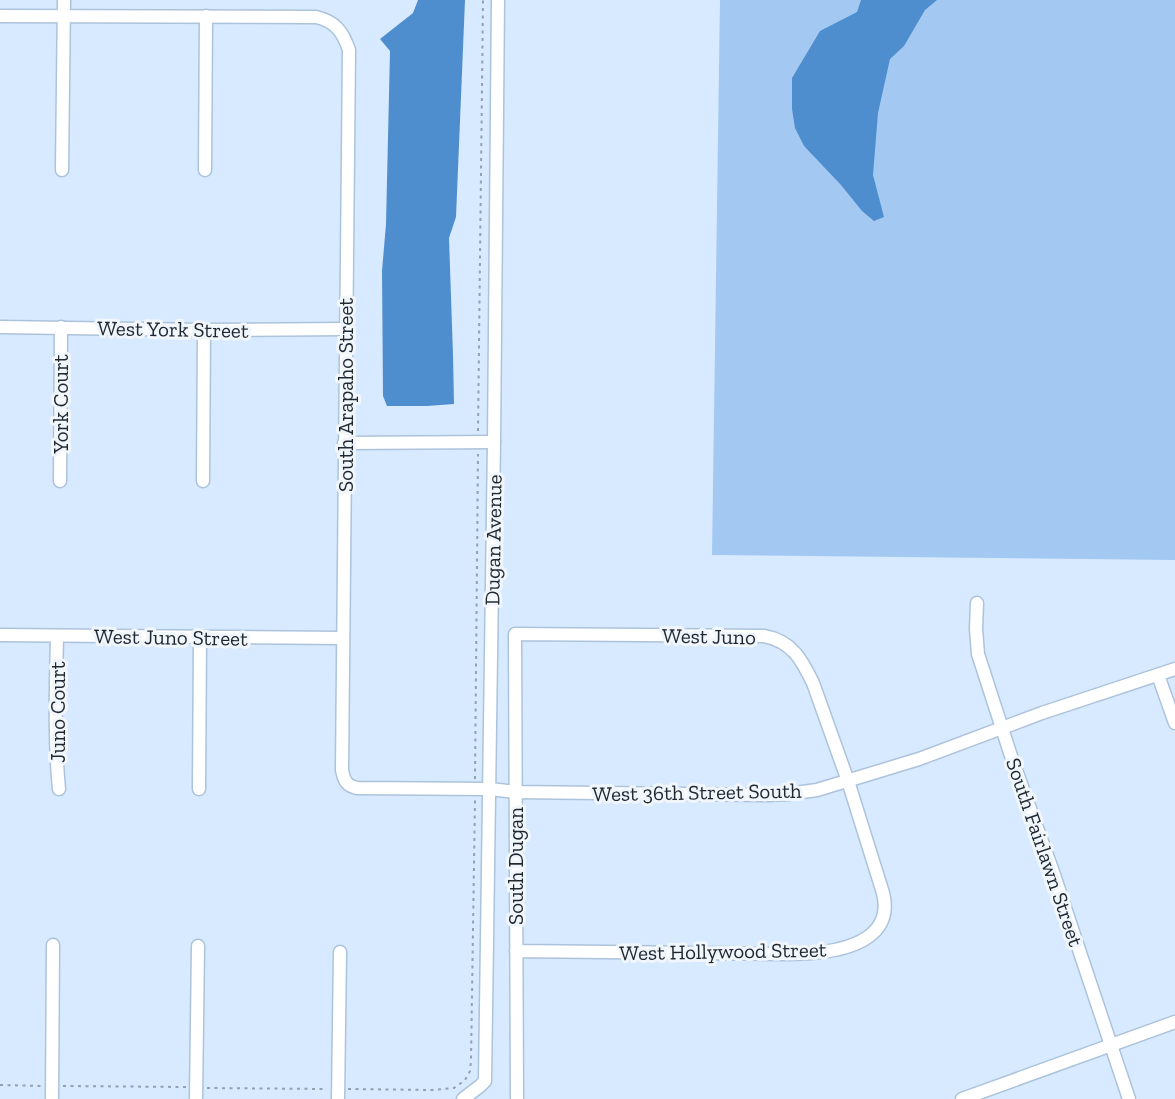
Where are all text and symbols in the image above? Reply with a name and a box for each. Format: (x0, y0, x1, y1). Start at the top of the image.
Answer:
street label: South Arapaho Street (333, 298, 358, 492)
street label: West York Street (97, 315, 249, 343)
street label: York Court (48, 354, 73, 455)
street label: Dugan Avenue (479, 474, 507, 606)
street label: West Juno Street (94, 623, 248, 651)
street label: West Juno (662, 623, 756, 649)
street label: Juno Court (45, 661, 70, 763)
street label: South Fairlawn Street (1001, 755, 1089, 950)
street label: West 36th Street South (592, 778, 802, 806)
street label: South Dugan (503, 807, 528, 925)
street label: West Hollywood Street (619, 937, 827, 965)

